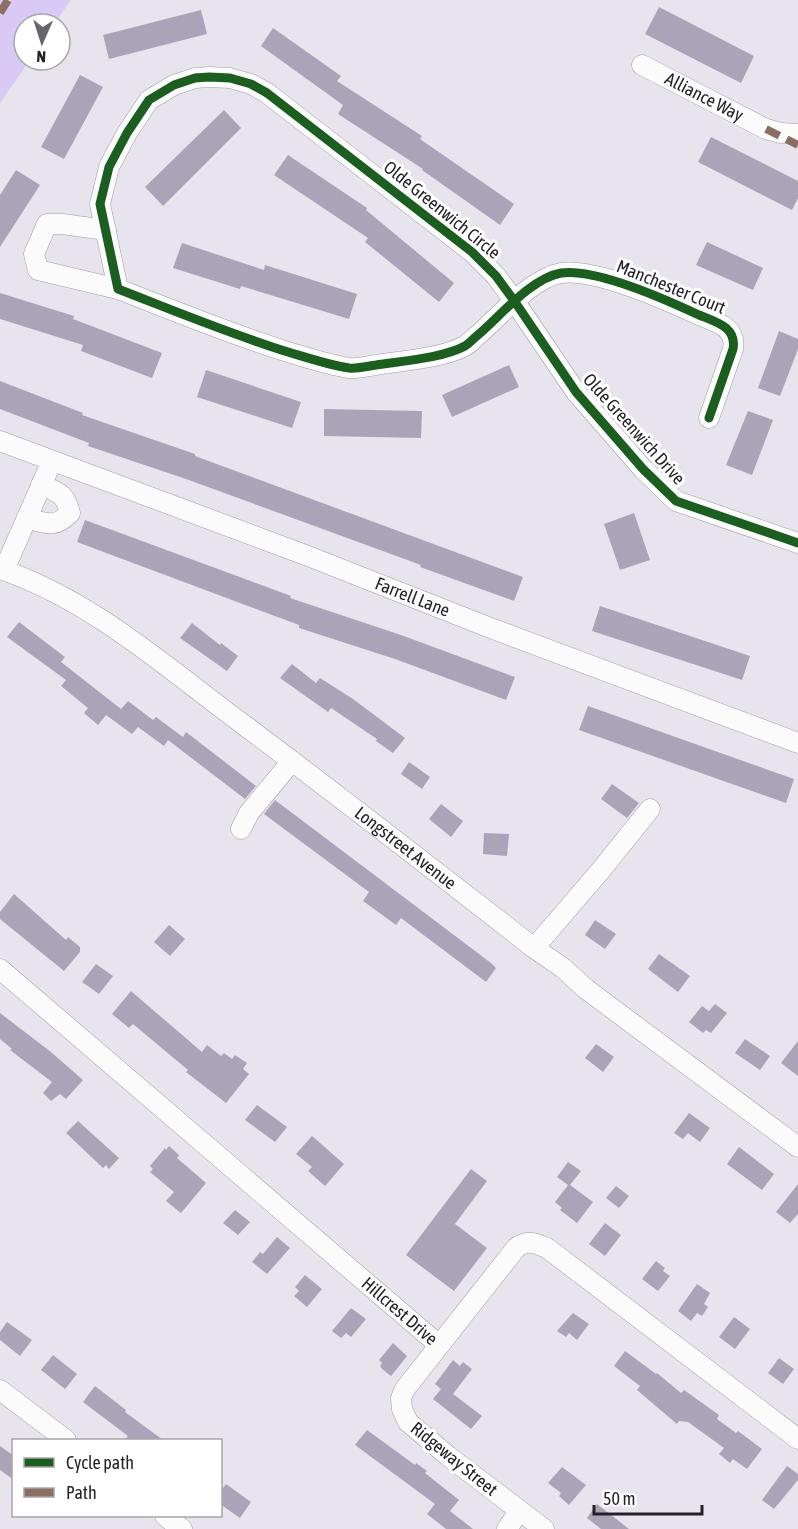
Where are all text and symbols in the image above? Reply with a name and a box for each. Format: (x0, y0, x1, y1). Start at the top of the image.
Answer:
north arrow (12, 12, 72, 72)
text: N (36, 48, 46, 66)
street label: Alliance Way (662, 68, 747, 126)
street label: Olde Greenwich Circle (380, 156, 505, 263)
street label: Manchester Court (614, 255, 729, 318)
street label: Olde Greenwich Drive (579, 369, 690, 488)
street label: Farrell Lane (372, 573, 453, 621)
street label: Longstreet Avenue (351, 802, 461, 894)
street label: Hillcrest Drive (358, 1273, 442, 1349)
street label: Ridgeway Street (407, 1417, 502, 1500)
legend (12, 1439, 222, 1517)
text: Cycle path (66, 1452, 134, 1473)
scale bar (594, 1478, 702, 1516)
text: Path (66, 1482, 97, 1503)
text: 50 m (603, 1488, 635, 1509)

